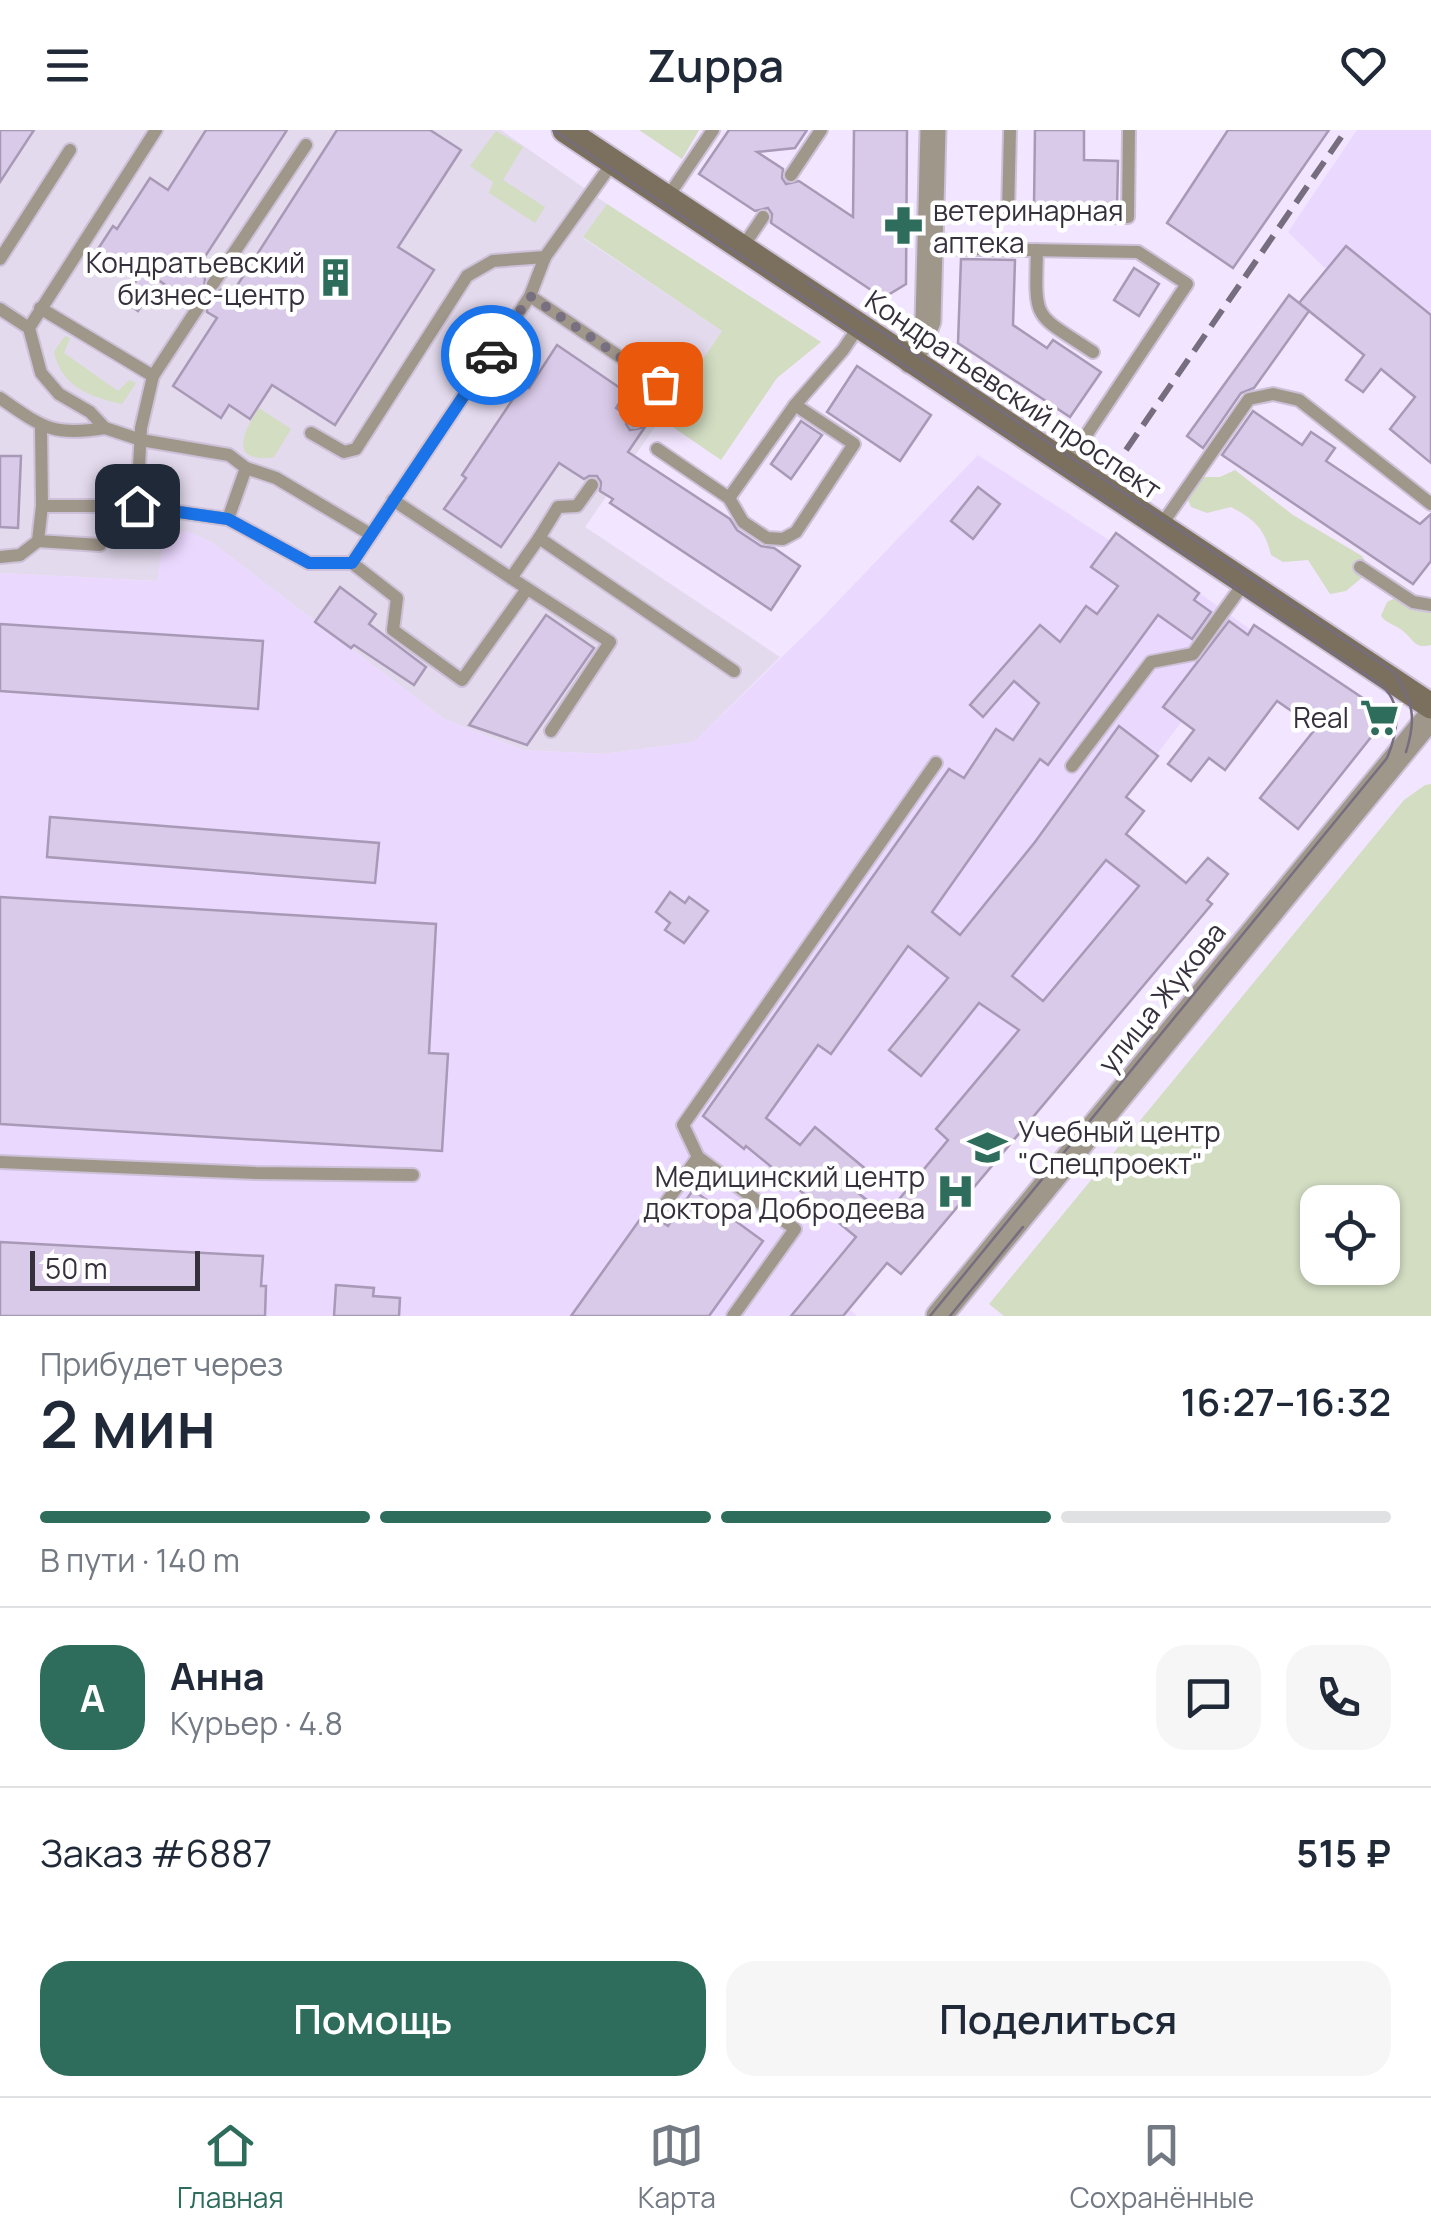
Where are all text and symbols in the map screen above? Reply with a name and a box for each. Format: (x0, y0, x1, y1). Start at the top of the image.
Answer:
text: Zuppa (647, 34, 784, 96)
icon: menu (40, 38, 95, 93)
icon: heart (1336, 38, 1391, 93)
place label: ветеринарная аптека (933, 191, 1123, 261)
pharmacy icon: ветеринарная аптека (882, 205, 924, 247)
place label: Кондратьевский бизнес-центр (86, 243, 305, 313)
building icon: Кондратьевский бизнес-центр (314, 257, 356, 299)
street label: Кондратьевский проспект (858, 280, 1170, 508)
courier (441, 305, 541, 405)
icon: car (464, 328, 519, 383)
pin (618, 342, 703, 427)
icon: bag (633, 357, 688, 412)
pin (95, 464, 180, 549)
icon: home (110, 479, 165, 534)
supermarket icon: Real (1358, 696, 1400, 738)
place label: Real (1293, 698, 1349, 736)
street label: улица Жукова (1088, 914, 1234, 1080)
place label: Учебный центр "Спецпроект" (1018, 1112, 1221, 1182)
school or university icon: Учебный центр "Спецпроект" (967, 1126, 1009, 1168)
place label: Медицинский центр доктора Добродеева (643, 1157, 925, 1227)
hospital icon: Медицинский центр доктора Добродеева (934, 1171, 976, 1213)
map controls (1300, 1185, 1400, 1285)
button: locate (1300, 1185, 1400, 1285)
scale bar (30, 1246, 200, 1290)
text: 50 m (45, 1249, 108, 1287)
text: Прибудет через (40, 1342, 283, 1386)
text: 16:27–16:32 (1181, 1375, 1391, 1427)
text: 2 мин (40, 1379, 216, 1468)
text: В пути · 140 m (40, 1538, 240, 1582)
button: chat (1156, 1645, 1261, 1750)
button: phone (1286, 1645, 1391, 1750)
text: Анна (170, 1649, 265, 1701)
text: А (80, 1671, 105, 1723)
text: Курьер · 4.8 (170, 1701, 343, 1745)
text: Заказ #6887 (40, 1826, 272, 1878)
text: 515 ₽ (1296, 1826, 1391, 1878)
button: Помощь (40, 1961, 706, 2076)
button: Поделиться (726, 1961, 1391, 2076)
tab: Главная (177, 2118, 284, 2216)
tab: Карта (638, 2118, 716, 2216)
tab: Сохранённые (1070, 2118, 1254, 2216)

